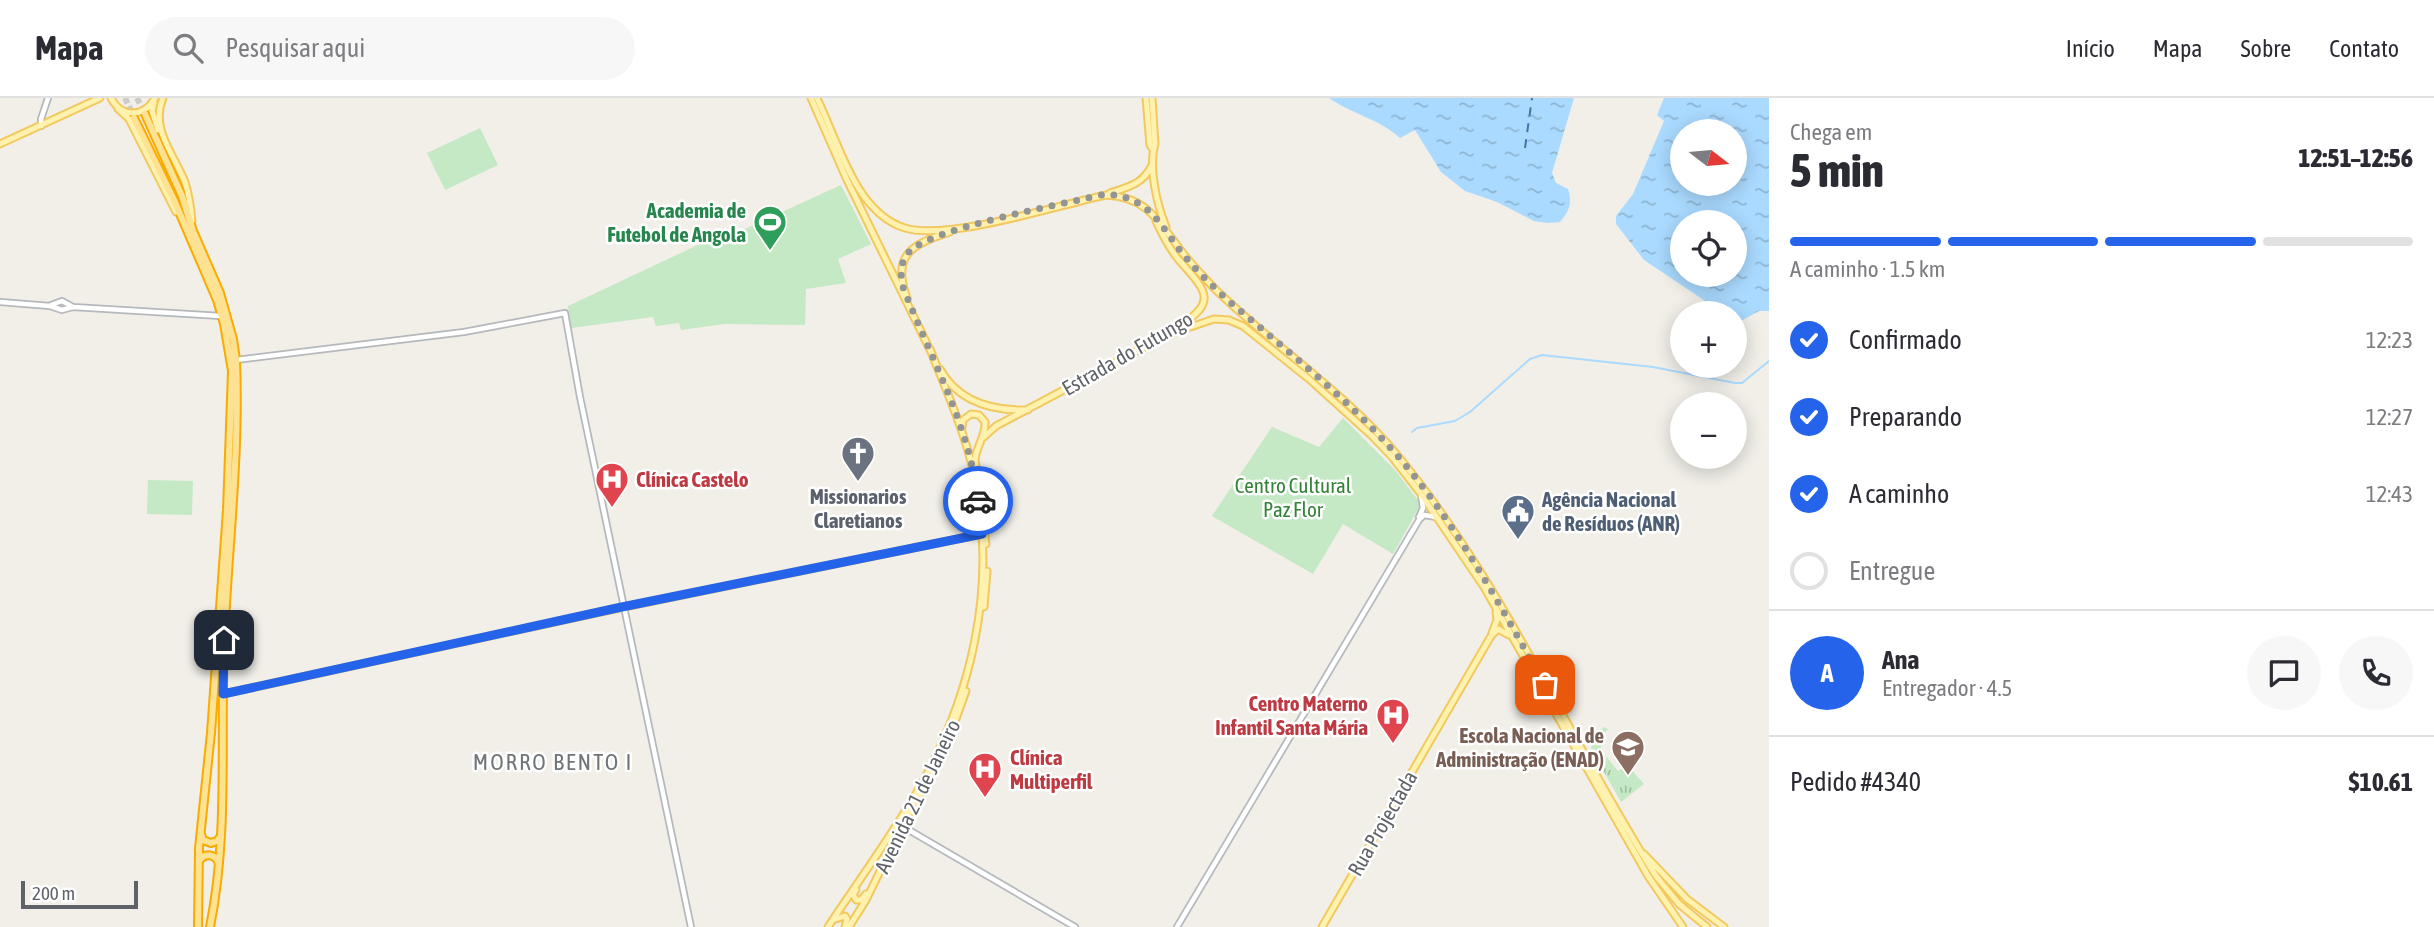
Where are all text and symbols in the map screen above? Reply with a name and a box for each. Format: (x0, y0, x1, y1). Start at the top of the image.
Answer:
search box (145, 17, 635, 80)
text: Mapa (35, 29, 103, 67)
icon: search (169, 29, 207, 67)
text: Pesquisar aqui (225, 33, 365, 63)
text: Início (2066, 35, 2115, 62)
text: Mapa (2153, 35, 2203, 62)
text: Sobre (2241, 35, 2291, 62)
text: Contato (2329, 35, 2399, 62)
north arrow (1670, 119, 1746, 196)
map controls (1670, 119, 1747, 469)
text: Chega em (1790, 119, 1872, 145)
text: 12:51–12:56 (2298, 143, 2413, 173)
text: 5 min (1790, 144, 1884, 197)
place label: Academia de Futebol de Angola (607, 198, 746, 246)
sports icon: Academia de Futebol de Angola (751, 203, 789, 252)
button: locate (1670, 210, 1747, 287)
text: A caminho · 1.5 km (1790, 256, 1945, 282)
button: + (1670, 301, 1747, 378)
street label: Estrada do Futungo (1058, 306, 1196, 400)
icon: check (1790, 321, 1828, 359)
text: Confirmado (1849, 325, 1962, 355)
text: 12:23 (2366, 327, 2413, 353)
button: − (1670, 392, 1747, 469)
icon: check (1790, 398, 1828, 436)
text: Preparando (1849, 402, 1962, 432)
text: 12:27 (2366, 404, 2413, 430)
church icon: Missionarios Claretianos (839, 434, 877, 483)
hospital icon: Clínica Castelo (593, 460, 631, 509)
courier (943, 466, 1013, 536)
place label: Clínica Castelo (636, 467, 749, 491)
park label: Centro Cultural Paz Flor (1235, 473, 1352, 521)
icon: check (1790, 475, 1828, 513)
text: A caminho (1849, 479, 1949, 509)
text: 12:43 (2366, 481, 2413, 507)
icon: car (959, 482, 997, 520)
place label: Missionarios Claretianos (810, 484, 907, 532)
place label: Agência Nacional de Resíduos (ANR) (1541, 487, 1680, 535)
public building icon: Agência Nacional de Resíduos (ANR) (1499, 492, 1537, 541)
text: Entregue (1849, 556, 1935, 586)
pin (194, 610, 254, 670)
icon: home (205, 621, 243, 659)
button: chat (2247, 636, 2321, 710)
button: phone (2339, 636, 2413, 710)
text: Ana (1882, 645, 1919, 675)
pin (1515, 655, 1575, 715)
text: A (1821, 658, 1833, 688)
icon: bag (1526, 666, 1564, 704)
text: Entregador · 4.5 (1882, 675, 2012, 701)
place label: Centro Materno Infantil Santa Mária (1215, 691, 1368, 739)
hospital icon: Centro Materno Infantil Santa Mária (1374, 696, 1412, 745)
street label: Avenida 21 de Janeiro (869, 715, 965, 877)
place label: Escola Nacional de Administração (ENAD) (1435, 723, 1604, 771)
school or university icon: Escola Nacional de Administração (ENAD) (1609, 728, 1647, 777)
place label: Clínica Multiperfil (1010, 745, 1093, 793)
district label: MORRO BENTO I (473, 749, 633, 775)
hospital icon: Clínica Multiperfil (966, 750, 1004, 799)
street label: Rua Projectada (1342, 766, 1422, 880)
text: Pedido #4340 (1790, 767, 1921, 797)
text: $10.61 (2349, 767, 2413, 797)
scale bar (21, 878, 138, 910)
text: 200 m (32, 882, 75, 904)

